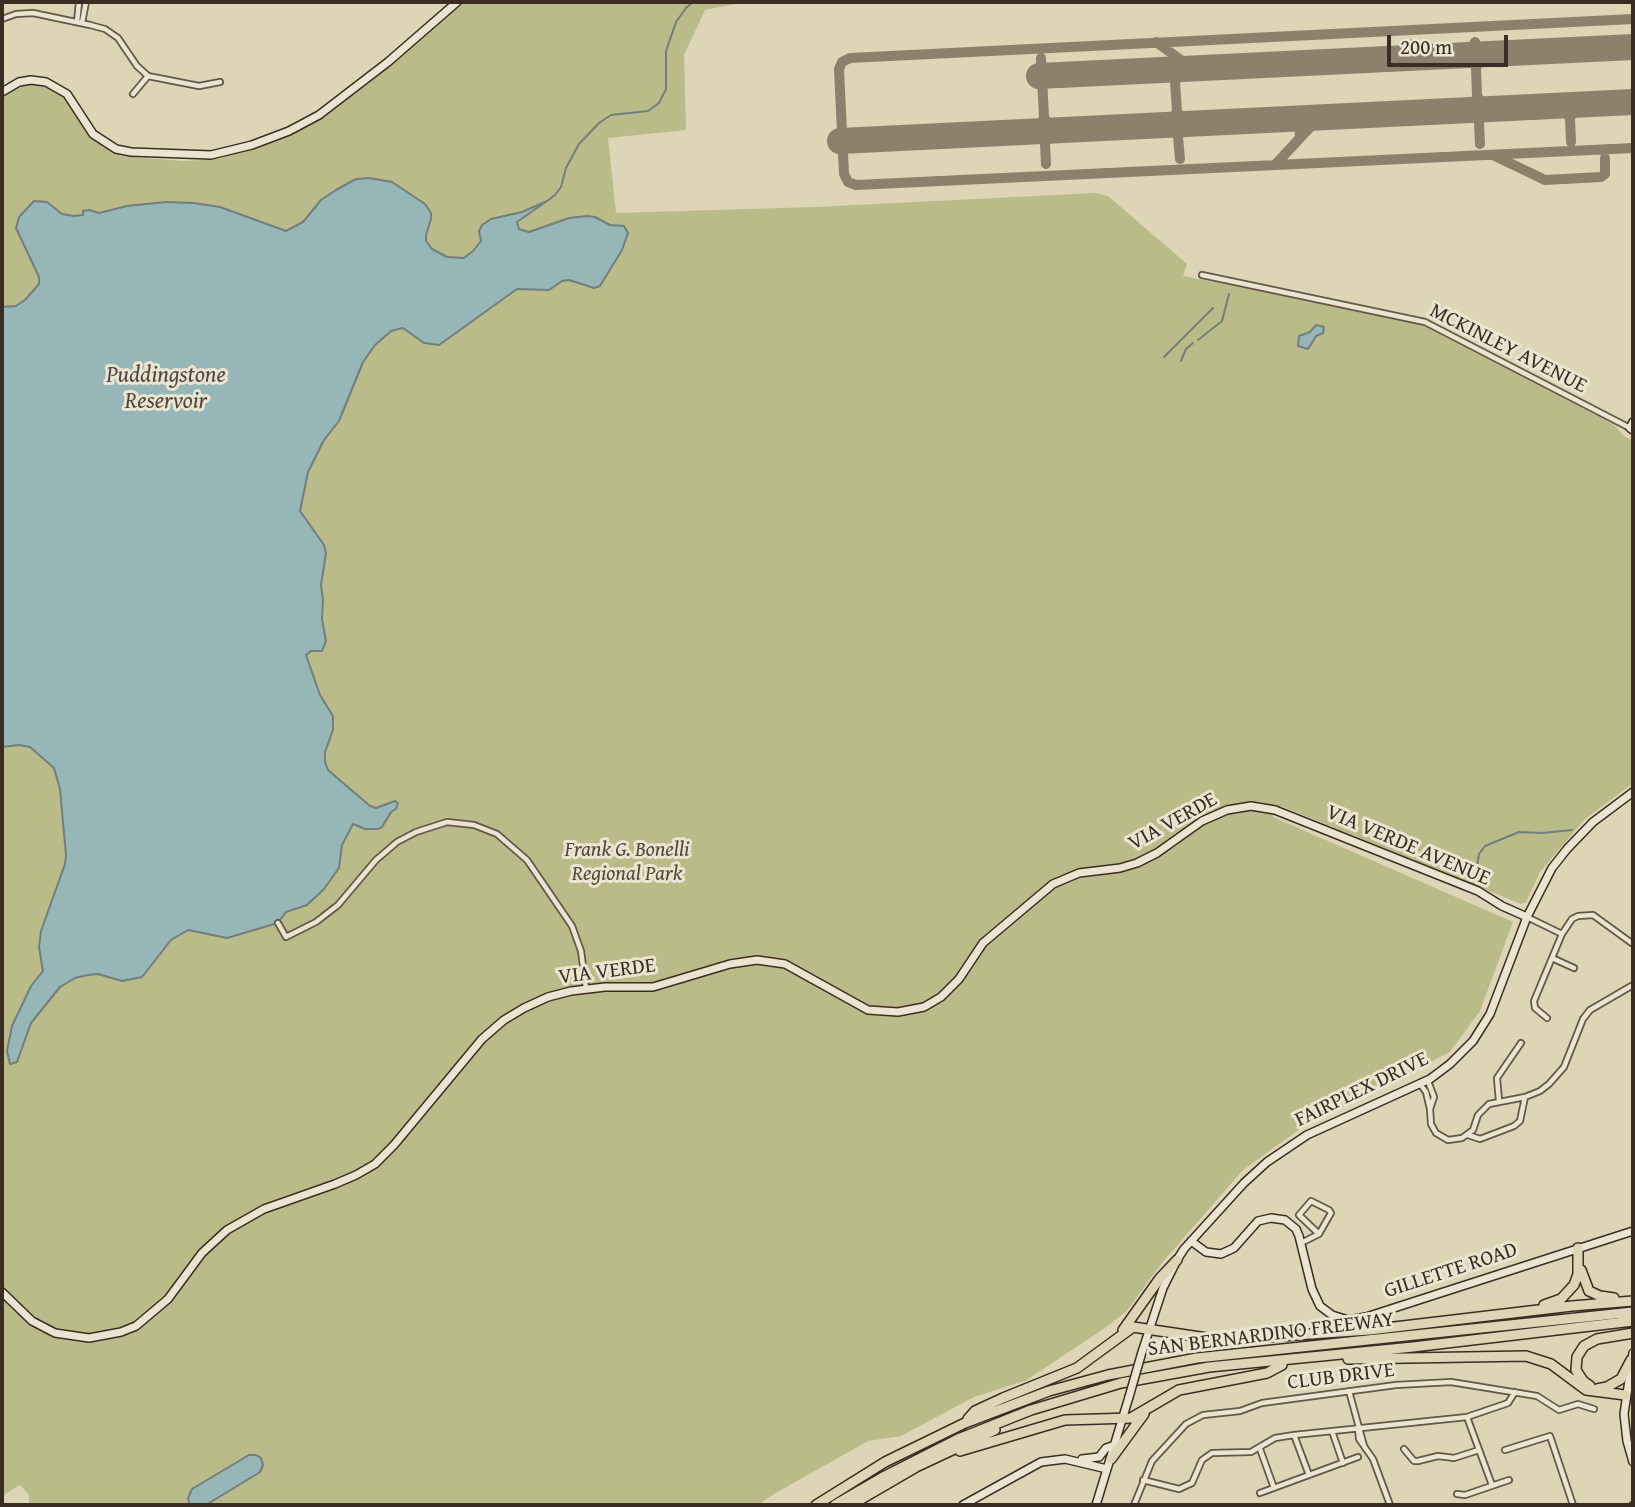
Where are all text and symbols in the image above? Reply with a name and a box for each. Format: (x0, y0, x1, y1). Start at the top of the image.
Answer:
scale bar (1390, 21, 1511, 65)
text: 200 m (1400, 31, 1452, 62)
street label: MCKINLEY AVENUE (1425, 299, 1591, 399)
water label: Puddingstone Reservoir (106, 362, 226, 416)
street label: VIA VERDE (1124, 787, 1222, 857)
street label: VIA VERDE AVENUE (1322, 800, 1494, 892)
park label: Frank G. Bonelli Regional Park (565, 838, 689, 888)
street label: VIA VERDE (557, 954, 657, 990)
street label: FAIRPLEX DRIVE (1291, 1047, 1433, 1133)
street label: GILLETTE ROAD (1381, 1238, 1521, 1304)
street label: SAN BERNARDINO FREEWAY (1146, 1307, 1396, 1363)
street label: CLUB DRIVE (1286, 1358, 1396, 1396)

